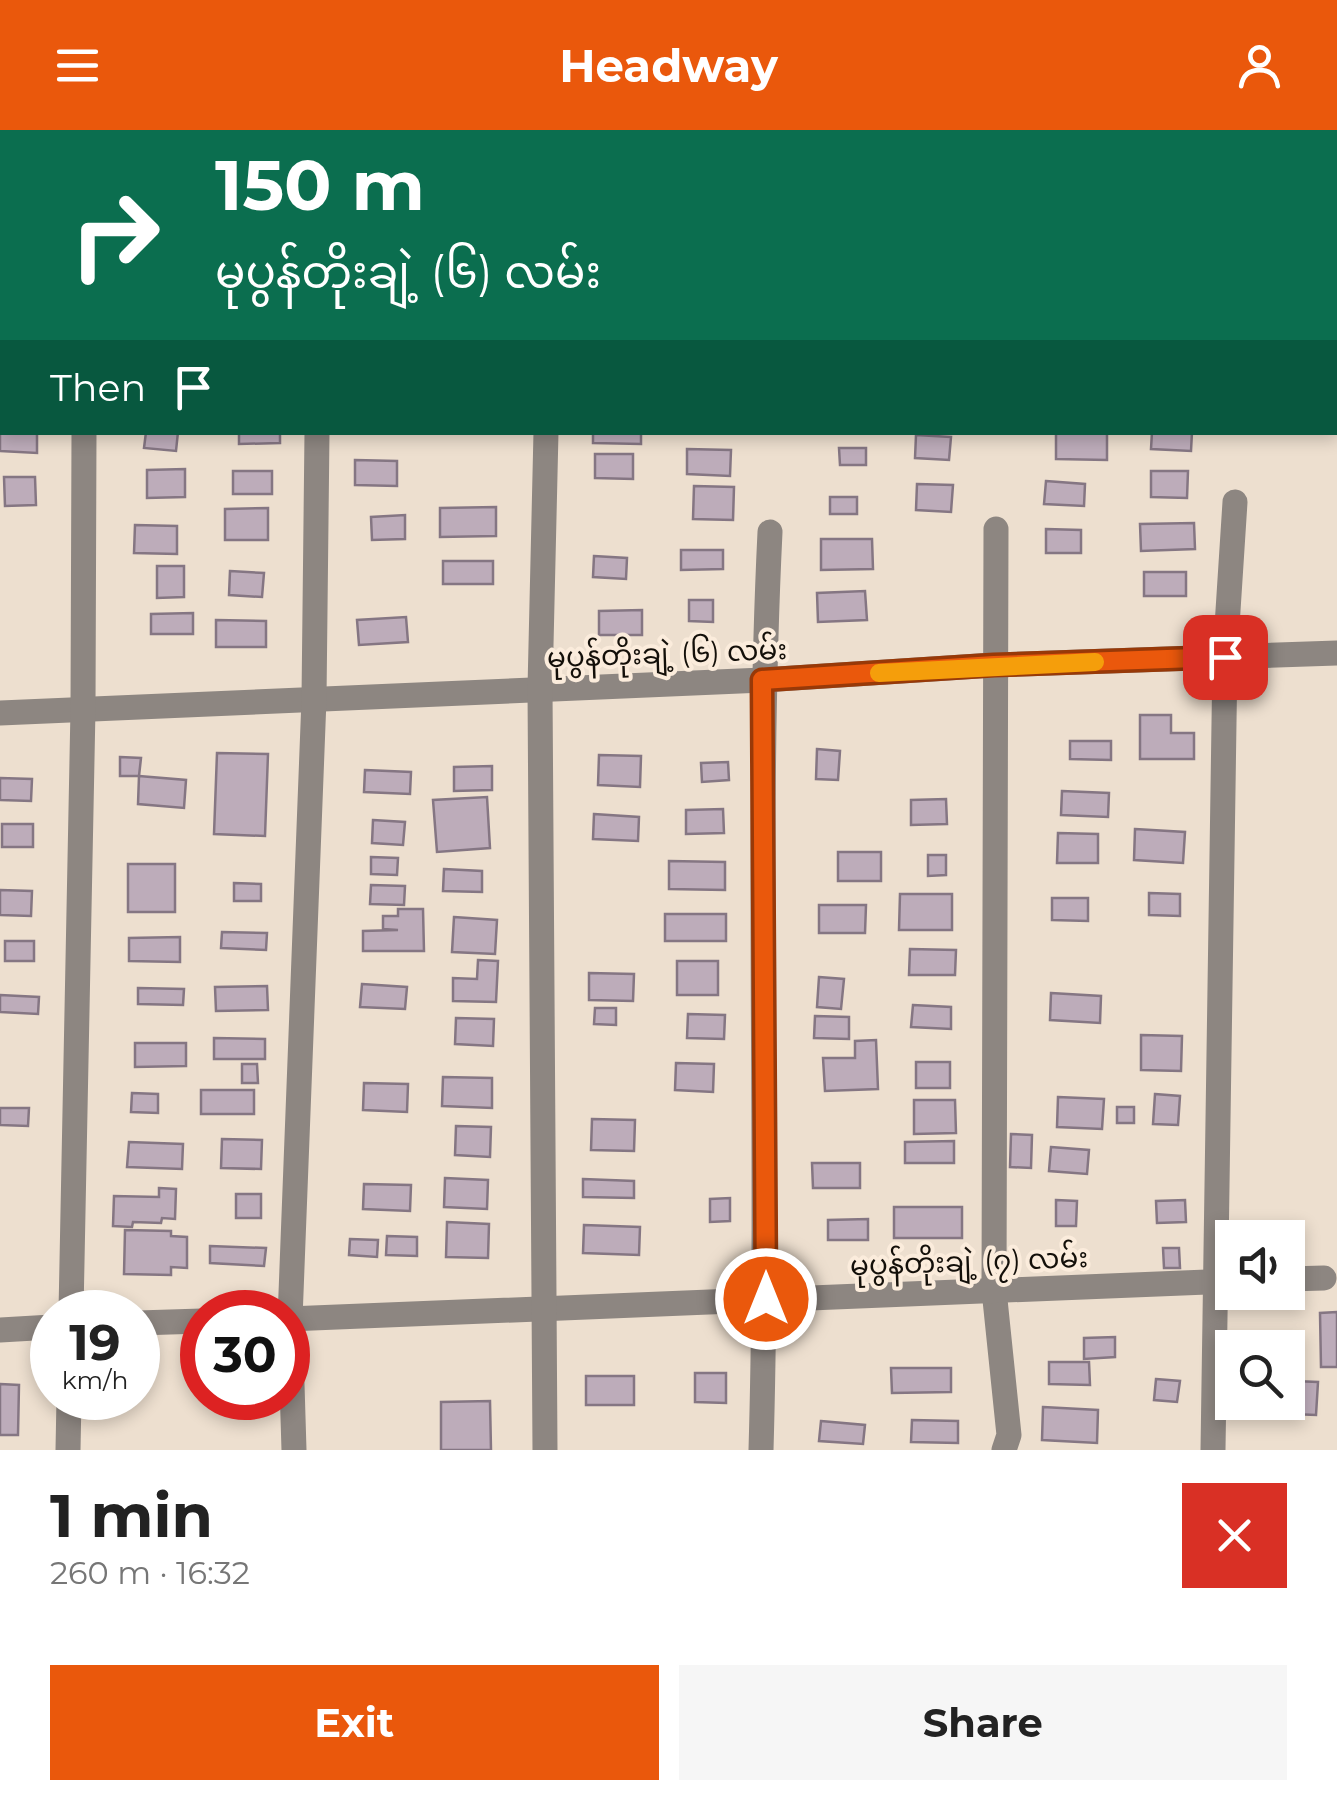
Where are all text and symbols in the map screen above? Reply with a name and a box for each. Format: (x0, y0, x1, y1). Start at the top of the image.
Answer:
icon: menu (50, 38, 105, 93)
text: Headway (559, 38, 778, 93)
icon: person (1232, 38, 1287, 93)
text: 150 m (215, 142, 425, 228)
icon: right (50, 170, 180, 300)
text: မုပွန်တိုးချဲ့ (၆) လမ်း (215, 244, 601, 299)
icon: arrive (166, 360, 221, 415)
text: Then (50, 364, 146, 411)
pin (1183, 615, 1268, 700)
icon: arrive (1198, 630, 1253, 685)
street label: မုပွန်တိုးချဲ့ (၆) လမ်း (546, 631, 788, 680)
map controls (1215, 1220, 1305, 1420)
button: sound (1215, 1220, 1305, 1310)
street label: မုပွန်တိုးချဲ့ (၇) လမ်း (849, 1239, 1089, 1288)
position arrow (714, 1247, 818, 1351)
speed limit sign: 30 (180, 1290, 310, 1420)
text: 19 (69, 1312, 121, 1373)
button: search (1215, 1330, 1305, 1420)
text: km/h (62, 1365, 128, 1395)
text: 1 min (50, 1479, 213, 1552)
button: close (1182, 1483, 1287, 1588)
text: 260 m · 16:32 (50, 1553, 250, 1592)
button: Exit (50, 1665, 659, 1780)
button: Share (679, 1665, 1287, 1780)

